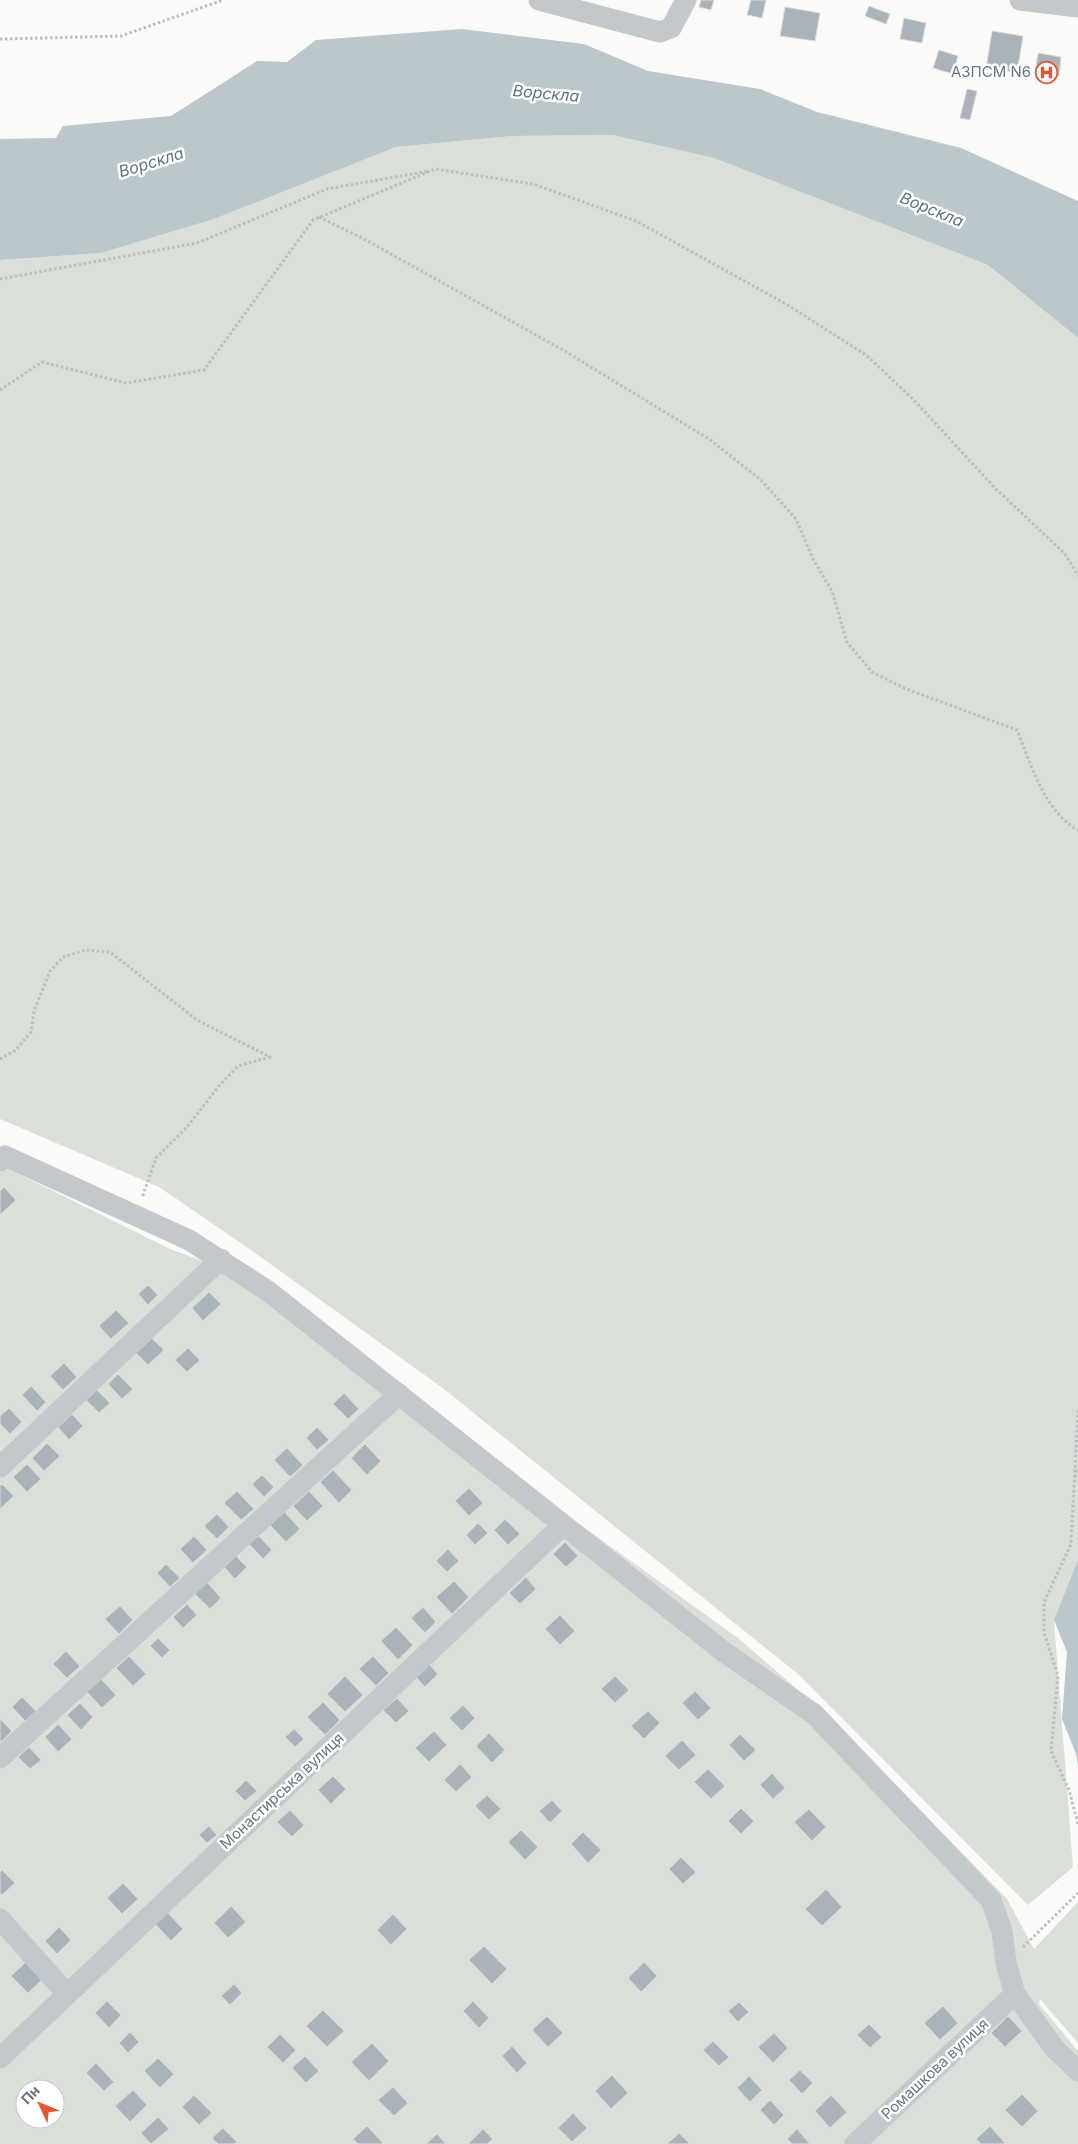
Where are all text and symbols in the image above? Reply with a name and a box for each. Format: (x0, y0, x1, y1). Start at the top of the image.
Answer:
hospital icon: АЗПСМ N6 (1035, 60, 1059, 84)
place label: АЗПСМ N6 (951, 62, 1031, 81)
water label: Ворскла (512, 80, 580, 106)
water label: Ворскла (116, 143, 186, 181)
water label: Ворскла (897, 187, 967, 231)
street label: Монастирська вулиця (216, 1728, 348, 1853)
street label: Ромашкова вулиця (877, 2014, 992, 2123)
north arrow (15, 2079, 65, 2129)
text: Пн (18, 2082, 43, 2107)

